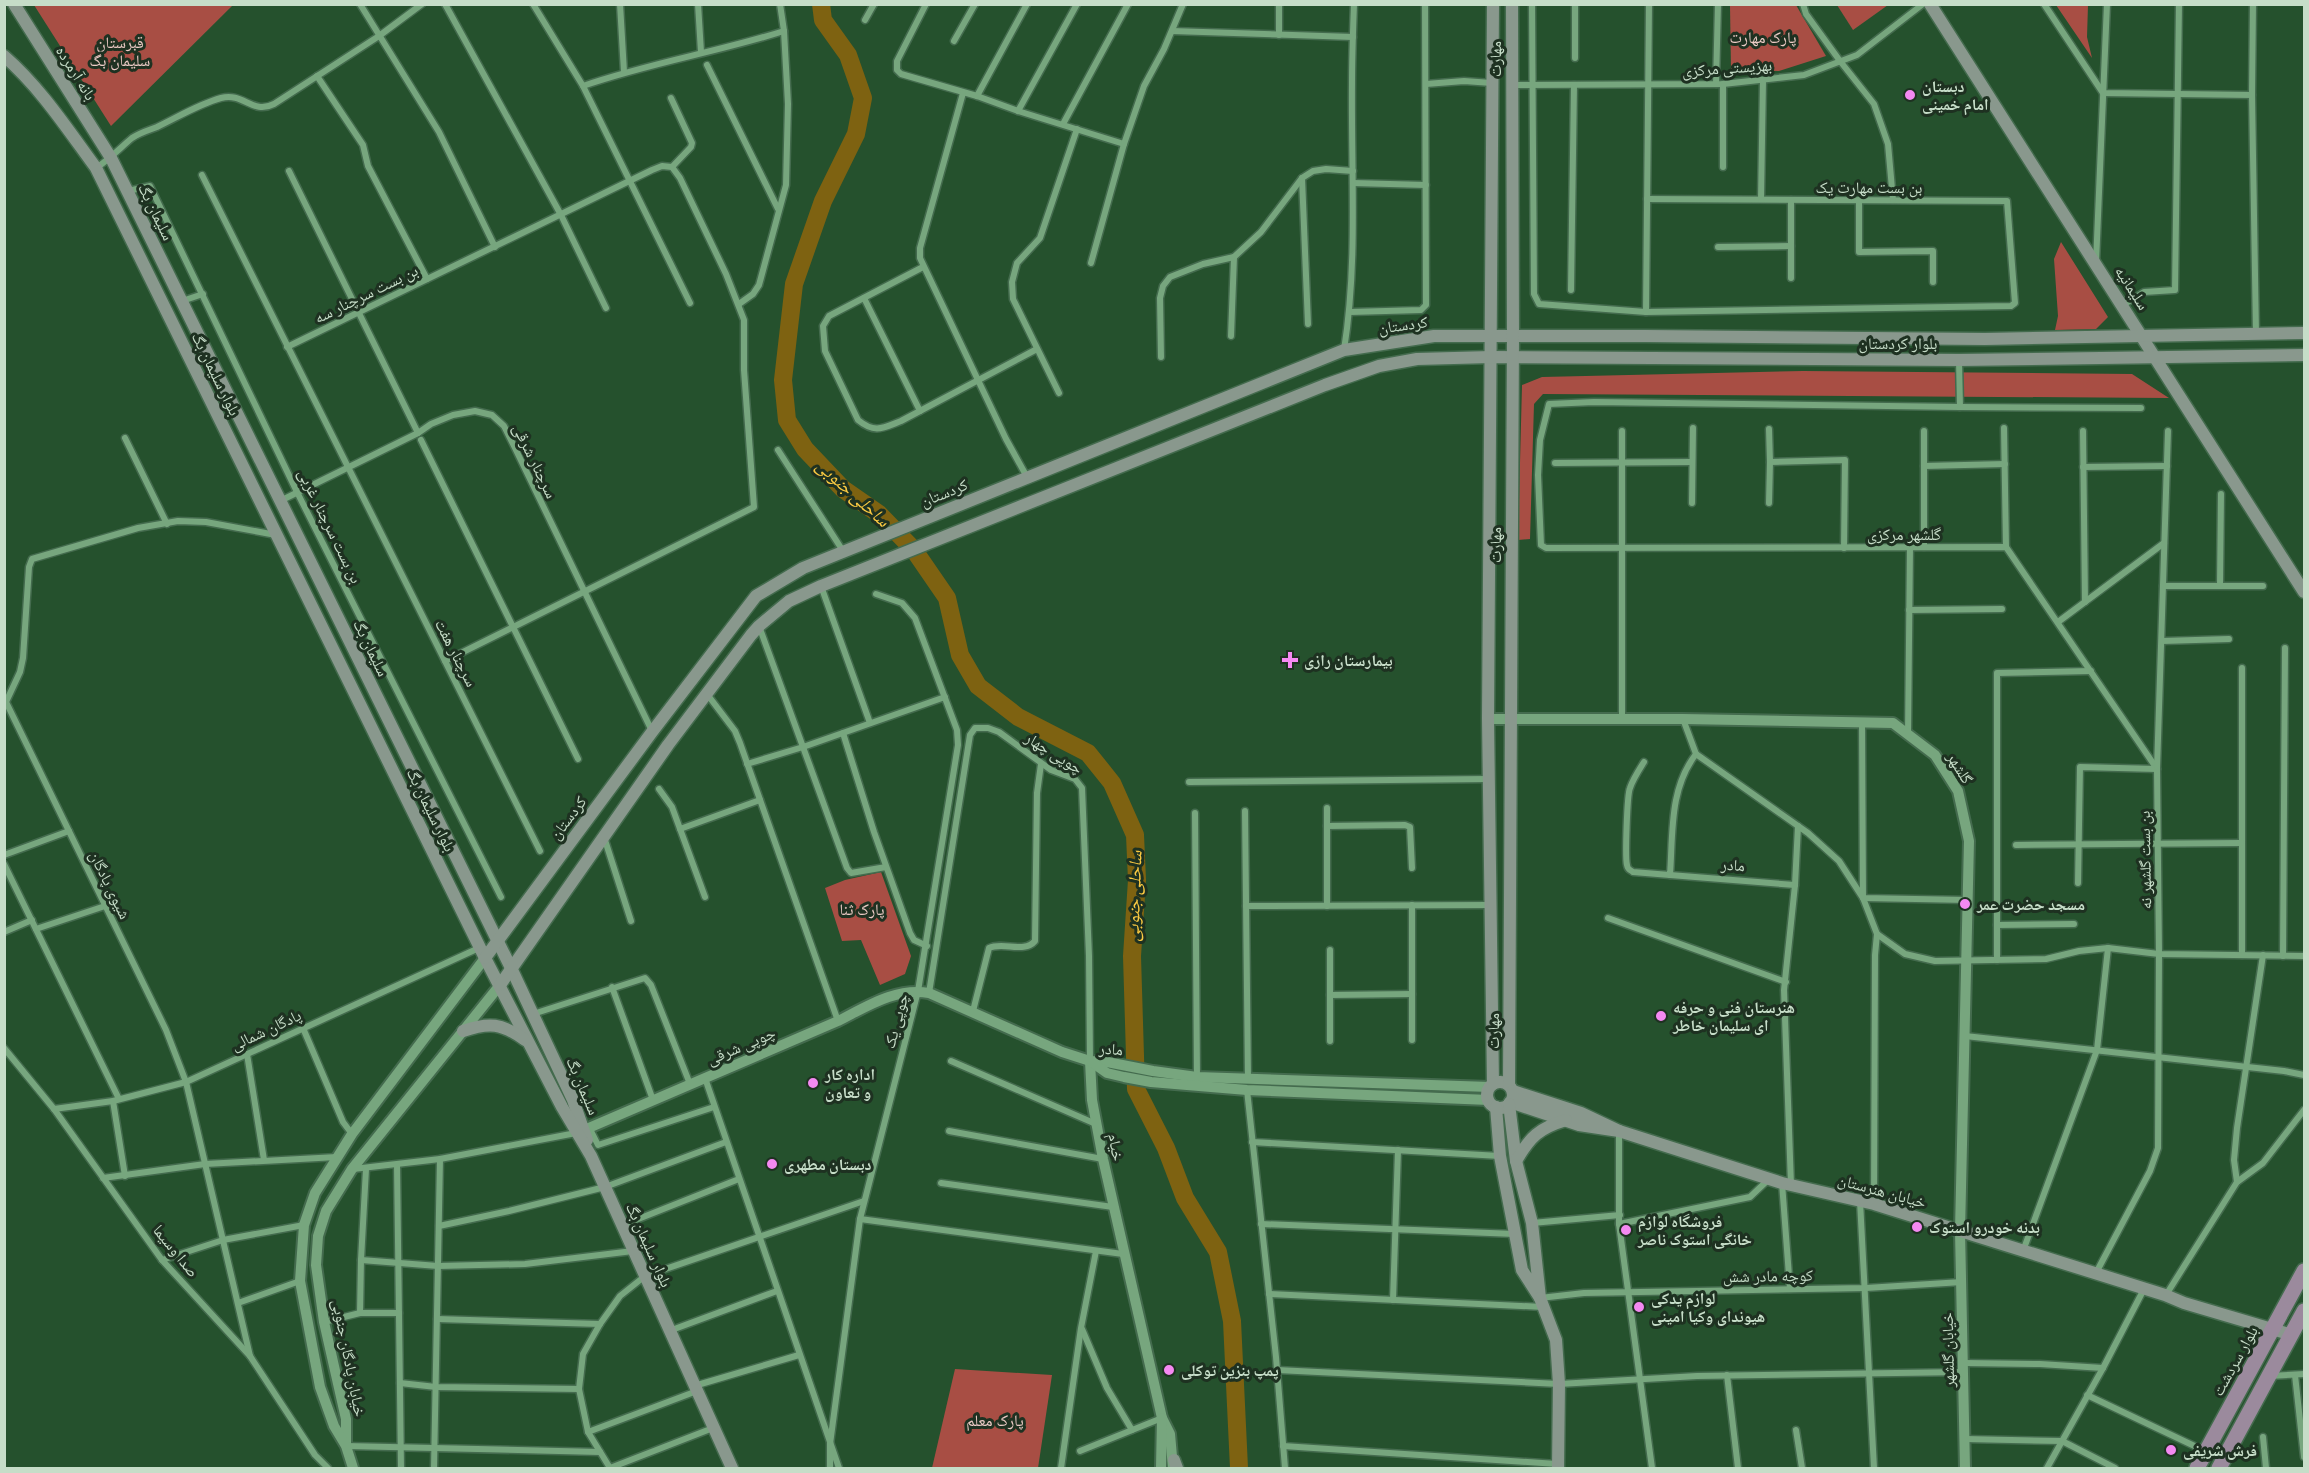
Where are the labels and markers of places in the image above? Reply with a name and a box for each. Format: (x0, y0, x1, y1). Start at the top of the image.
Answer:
place label: دبستان امام خمینی (1922, 77, 1989, 116)
marker: دبستان امام خمینی (1903, 88, 1917, 102)
marker: بیمارستان رازی (1281, 651, 1299, 669)
place label: بیمارستان رازی (1304, 651, 1393, 670)
place label: مسجد حضرت عمر (1976, 895, 2085, 914)
marker: مسجد حضرت عمر (1958, 897, 1972, 911)
place label: هنرستان فنی و حرفه ای سلیمان خاطر (1672, 998, 1795, 1035)
marker: هنرستان فنی و حرفه ای سلیمان خاطر (1654, 1009, 1668, 1023)
place label: اداره کار و تعاون (824, 1065, 875, 1102)
marker: اداره کار و تعاون (806, 1076, 820, 1090)
place label: دبستان مطهری (784, 1155, 872, 1174)
marker: دبستان مطهری (765, 1157, 779, 1171)
place label: فروشگاه لوازم خانگى استوک ناصر (1637, 1212, 1752, 1249)
place label: بدنه خودرو استوک (1929, 1218, 2040, 1237)
marker: بدنه خودرو استوک (1910, 1220, 1924, 1234)
marker: فروشگاه لوازم خانگى استوک ناصر (1619, 1223, 1633, 1237)
place label: لوازم یدکى هیونداى وکیا امینى (1651, 1289, 1765, 1326)
marker: لوازم یدکى هیونداى وکیا امینى (1632, 1300, 1646, 1314)
place label: پمپ بنزین توکلی (1181, 1361, 1279, 1380)
marker: پمپ بنزین توکلی (1162, 1363, 1176, 1377)
place label: فرش شریفی (2183, 1441, 2257, 1460)
marker: فرش شریفی (2164, 1443, 2178, 1457)

